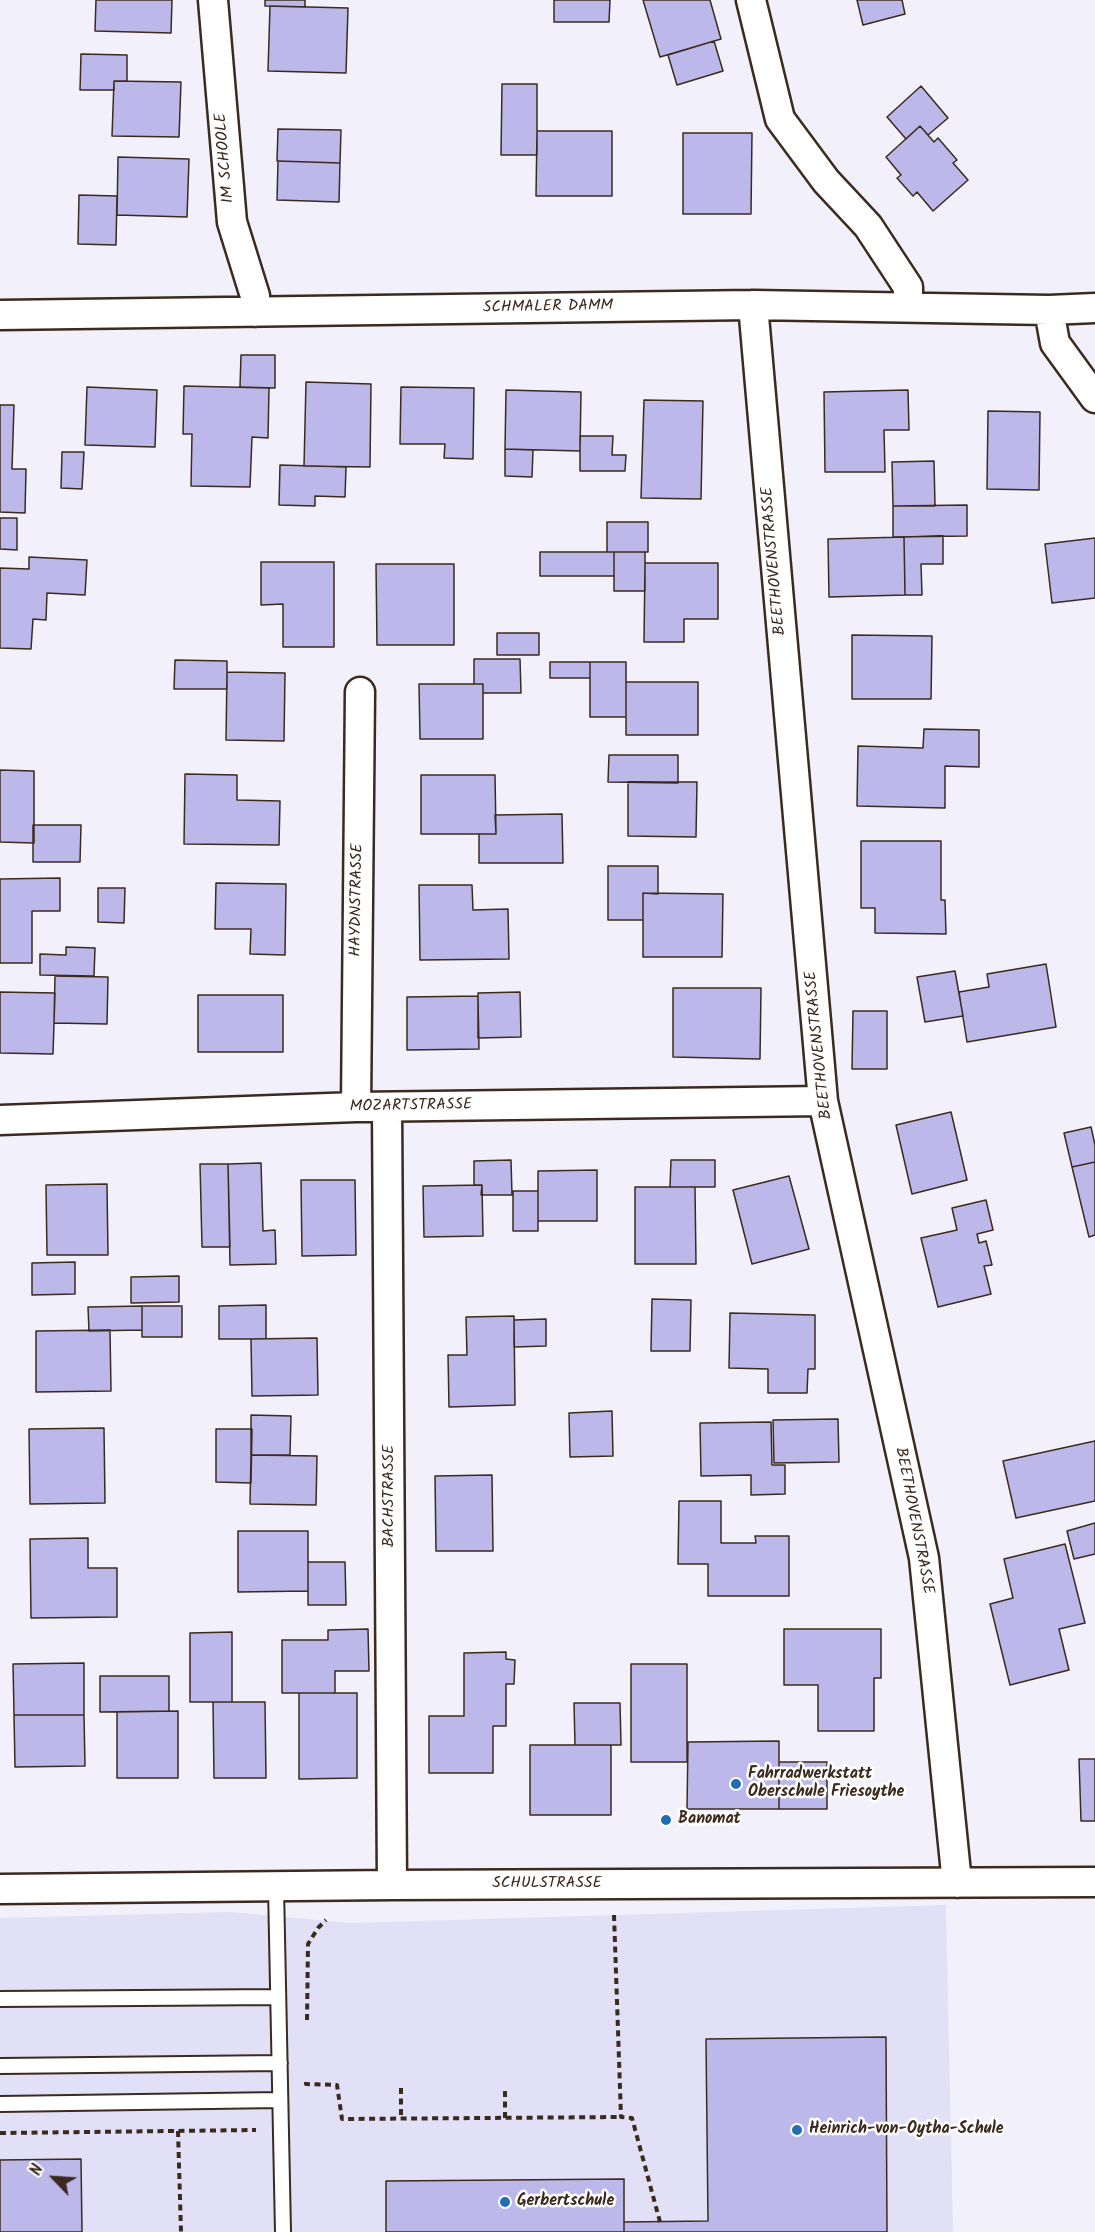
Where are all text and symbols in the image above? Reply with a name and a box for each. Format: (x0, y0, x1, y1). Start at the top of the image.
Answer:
street label: IM SCHOOLE (212, 112, 240, 204)
street label: SCHMALER DAMM (483, 297, 613, 319)
street label: BEETHOVENSTRASSE (759, 486, 791, 636)
street label: HAYDNSTRASSE (347, 843, 369, 957)
street label: BEETHOVENSTRASSE (803, 970, 837, 1120)
street label: MOZARTSTRASSE (350, 1096, 472, 1118)
street label: BACHSTRASSE (380, 1445, 400, 1547)
street label: BEETHOVENSTRASSE (889, 1446, 937, 1596)
place label: Fahrradwerkstatt Oberschule Friesoythe (748, 1765, 904, 1803)
marker: Fahrradwerkstatt Oberschule Friesoythe (729, 1777, 743, 1791)
place label: Banomat (678, 1810, 741, 1830)
marker: Banomat (659, 1813, 673, 1827)
street label: SCHULSTRASSE (492, 1874, 602, 1894)
place label: Heinrich-von-Oytha-Schule (809, 2120, 1004, 2140)
marker: Heinrich-von-Oytha-Schule (790, 2123, 804, 2137)
north arrow (24, 2148, 84, 2208)
text: N (24, 2160, 51, 2180)
place label: Gerbertschule (517, 2192, 614, 2212)
marker: Gerbertschule (498, 2195, 512, 2209)

